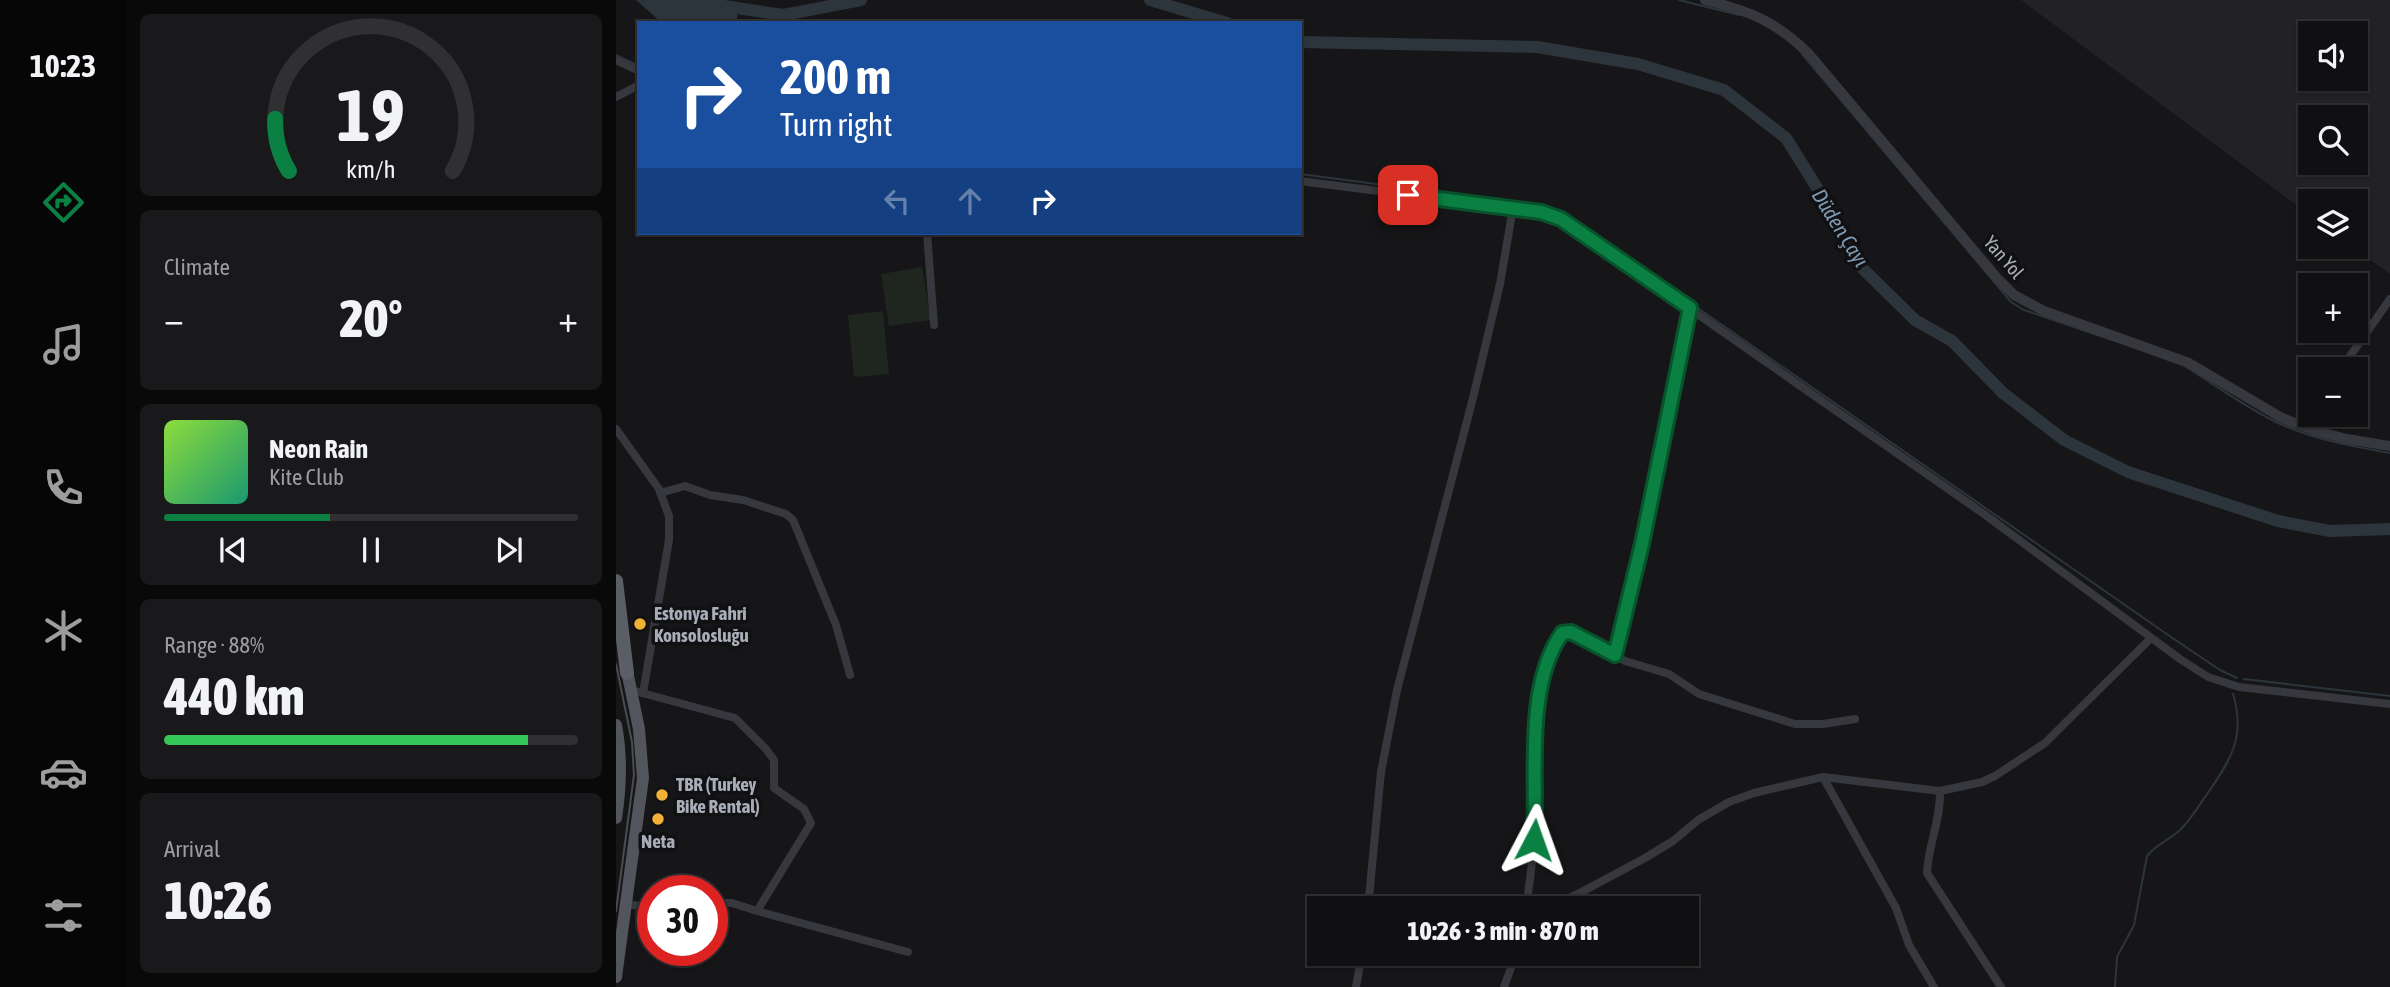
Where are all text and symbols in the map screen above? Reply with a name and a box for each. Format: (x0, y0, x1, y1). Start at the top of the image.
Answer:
map controls (2298, 21, 2368, 427)
button: sound (2298, 21, 2368, 91)
text: 10:23 (30, 47, 96, 84)
text: 200 m (780, 48, 891, 104)
icon: right (665, 49, 756, 140)
text: 19 (337, 73, 405, 156)
button: search (2298, 105, 2368, 175)
text: Turn right (780, 106, 893, 143)
text: km/h (346, 155, 396, 183)
pin (1378, 165, 1438, 225)
icon: arrive (1389, 176, 1427, 214)
icon: directions (39, 178, 88, 227)
icon: left (878, 182, 916, 220)
icon: ahead (951, 182, 989, 220)
icon: right (1024, 182, 1062, 220)
water label: Düden Çayı (1808, 184, 1874, 271)
button: layers (2298, 189, 2368, 259)
street label: Yan Yol (1980, 231, 2028, 283)
text: Climate (164, 254, 230, 280)
button: + (2298, 273, 2368, 343)
text: 20° (339, 288, 403, 348)
text: − (164, 297, 184, 340)
text: + (558, 297, 578, 340)
icon: music (39, 320, 88, 369)
button: − (2298, 357, 2368, 427)
text: Neon Rain (269, 434, 368, 464)
icon: phone (39, 463, 88, 512)
text: Kite Club (269, 464, 344, 490)
icon: previous (214, 531, 252, 569)
icon: pause (352, 531, 390, 569)
icon: next (490, 531, 528, 569)
place label: Estonya Fahri Konsolosluğu (654, 602, 749, 646)
icon: climate (39, 606, 88, 655)
marker: Estonya Fahri Konsolosluğu (632, 616, 648, 632)
text: Range · 88% (164, 632, 264, 658)
text: 440 km (164, 666, 305, 726)
icon: car (39, 748, 88, 797)
place label: TBR (Turkey Bike Rental) (676, 773, 760, 817)
marker: TBR (Turkey Bike Rental) (654, 787, 670, 803)
position arrow (1497, 803, 1571, 877)
marker: Neta (650, 811, 666, 827)
place label: Neta (641, 830, 675, 852)
text: Arrival (164, 836, 220, 862)
text: 10:26 (164, 870, 272, 930)
speed limit sign: 30 (637, 875, 728, 966)
icon: filters (39, 891, 88, 940)
text: 10:26 · 3 min · 870 m (1407, 916, 1599, 946)

